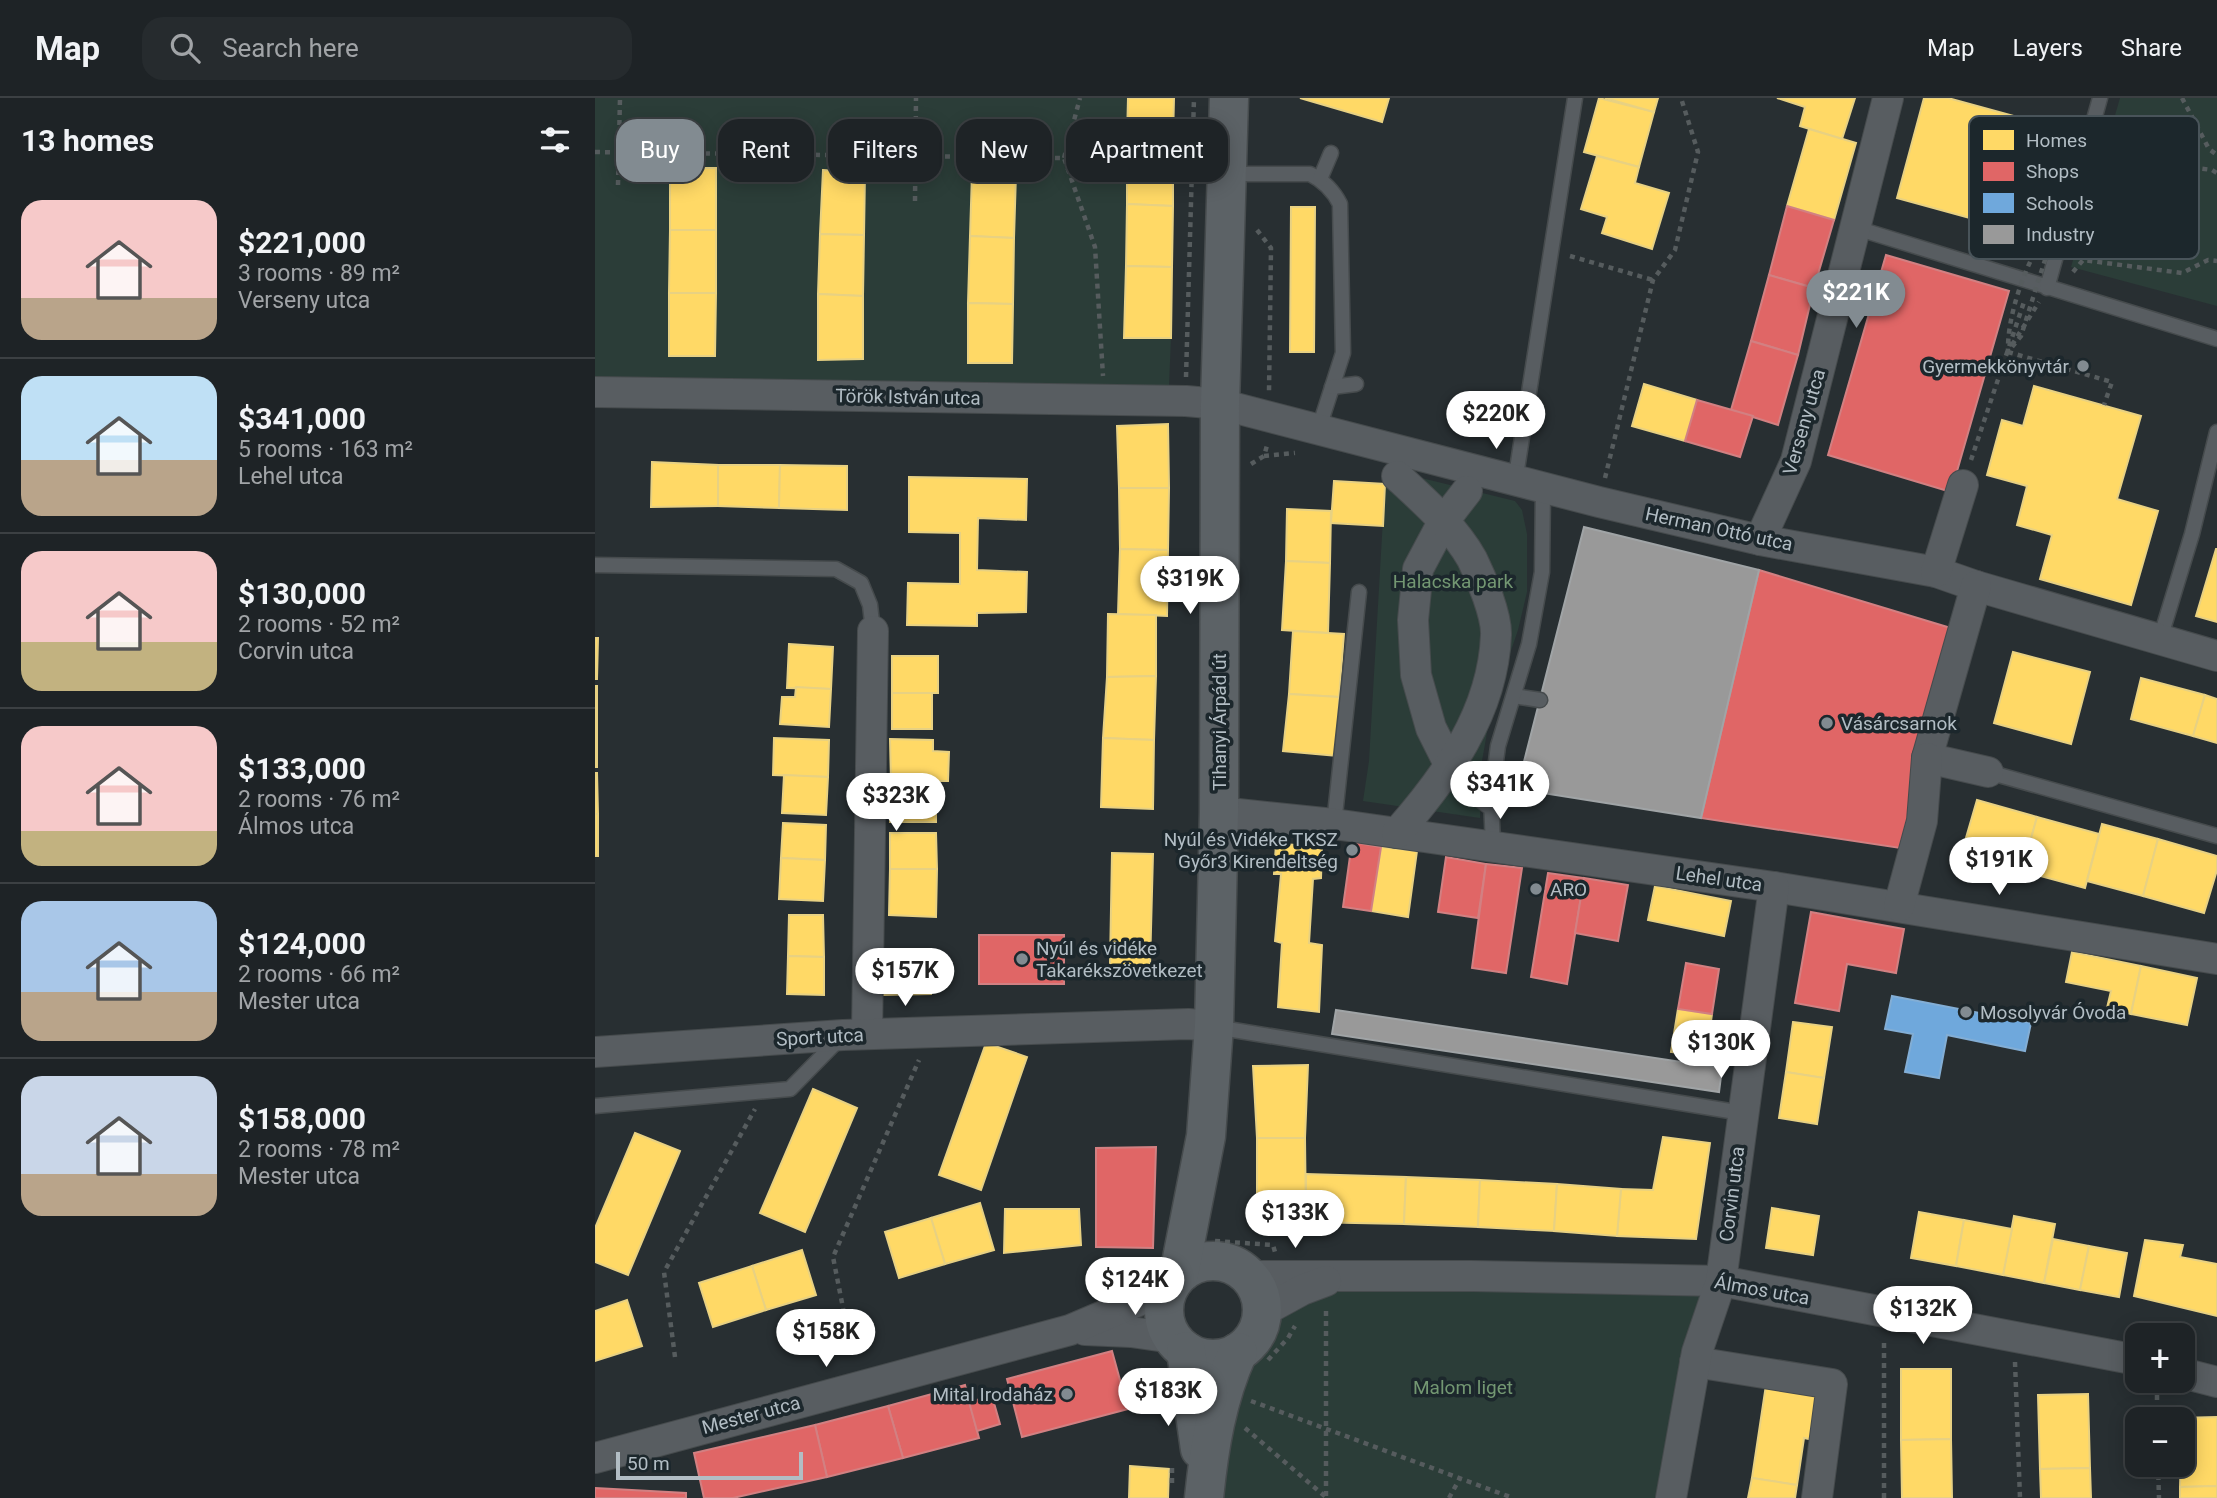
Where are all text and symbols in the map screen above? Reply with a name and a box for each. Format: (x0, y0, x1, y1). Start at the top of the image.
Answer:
search box (142, 17, 632, 80)
text: Map (35, 29, 100, 68)
icon: search (166, 29, 204, 67)
text: Search here (222, 33, 359, 63)
text: Map (1927, 34, 1975, 62)
text: Layers (2013, 34, 2083, 62)
text: Share (2121, 34, 2182, 62)
legend (1969, 116, 2199, 259)
chip: Buy (616, 119, 704, 182)
chip: Rent (718, 119, 814, 182)
chip: Filters (828, 119, 942, 182)
chip: New (956, 119, 1052, 182)
chip: Apartment (1066, 119, 1228, 182)
icon: filters (536, 121, 574, 159)
text: 13 homes (21, 123, 154, 158)
text: Homes (2026, 129, 2087, 152)
text: Shops (2026, 160, 2079, 183)
text: Schools (2026, 192, 2094, 215)
text: Industry (2026, 223, 2094, 246)
text: $221,000 (238, 225, 366, 260)
icon: home (77, 228, 161, 312)
text: 3 rooms · 89 m² (238, 260, 400, 287)
pin: $221K (1807, 271, 1905, 330)
text: $221K (1822, 279, 1890, 306)
text: Verseny utca (238, 287, 370, 314)
place label: Gyermekkönyvtár (1922, 355, 2070, 378)
marker: Gyermekkönyvtár (2075, 358, 2091, 374)
street label: Verseny utca (1778, 366, 1830, 478)
street label: Török István utca (835, 384, 981, 410)
pin: $220K (1447, 392, 1545, 451)
text: $220K (1462, 400, 1530, 427)
text: $341,000 (238, 401, 366, 436)
icon: home (77, 404, 161, 488)
text: 5 rooms · 163 m² (238, 436, 413, 463)
text: Lehel utca (238, 463, 344, 490)
street label: Herman Ottó utca (1643, 502, 1795, 556)
pin: $319K (1141, 556, 1239, 616)
text: $319K (1156, 565, 1224, 592)
park label: Halacska park (1393, 570, 1514, 593)
text: $130,000 (238, 576, 366, 611)
icon: home (77, 579, 161, 663)
text: 2 rooms · 52 m² (238, 611, 400, 638)
text: Corvin utca (238, 638, 354, 665)
street label: Tihanyi Árpád út (1208, 653, 1231, 791)
place label: Vásárcsarnok (1841, 712, 1957, 735)
marker: Vásárcsarnok (1819, 715, 1835, 731)
text: $133,000 (238, 751, 366, 786)
icon: home (77, 754, 161, 838)
pin: $341K (1451, 762, 1549, 821)
text: $341K (1466, 770, 1534, 797)
pin: $323K (847, 774, 945, 833)
text: $323K (862, 782, 930, 809)
text: 2 rooms · 76 m² (238, 786, 400, 813)
text: Álmos utca (238, 813, 354, 840)
place label: Nyúl és Vidéke TKSZ Győr3 Kirendeltség (1164, 828, 1338, 873)
pin: $191K (1950, 838, 2048, 897)
marker: Nyúl és Vidéke TKSZ Győr3 Kirendeltség (1344, 842, 1360, 858)
text: $191K (1965, 846, 2033, 873)
street label: Lehel utca (1674, 862, 1764, 896)
place label: ARO (1550, 878, 1587, 901)
marker: ARO (1528, 881, 1544, 897)
text: $124,000 (238, 926, 366, 961)
icon: home (77, 929, 161, 1013)
place label: Nyúl és vidéke Takarékszövetkezet (1036, 937, 1203, 982)
pin: $157K (856, 948, 954, 1008)
marker: Nyúl és vidéke Takarékszövetkezet (1014, 951, 1030, 967)
text: $157K (871, 957, 939, 984)
text: 2 rooms · 66 m² (238, 961, 400, 988)
text: Mester utca (238, 988, 360, 1015)
place label: Mosolyvár Óvoda (1980, 1001, 2126, 1024)
marker: Mosolyvár Óvoda (1958, 1004, 1974, 1020)
pin: $130K (1672, 1020, 1770, 1080)
street label: Sport utca (776, 1023, 864, 1051)
text: $130K (1687, 1029, 1755, 1056)
text: $158,000 (238, 1101, 366, 1136)
icon: home (77, 1104, 161, 1188)
text: 2 rooms · 78 m² (238, 1136, 400, 1163)
street label: Corvin utca (1715, 1145, 1749, 1243)
text: Mester utca (238, 1163, 360, 1190)
pin: $133K (1246, 1190, 1344, 1250)
text: $133K (1261, 1199, 1329, 1226)
pin: $124K (1086, 1258, 1184, 1317)
text: $124K (1101, 1266, 1169, 1293)
street label: Álmos utca (1713, 1270, 1811, 1310)
pin: $132K (1874, 1286, 1972, 1346)
text: $132K (1889, 1295, 1957, 1322)
pin: $158K (777, 1310, 875, 1369)
text: $158K (792, 1318, 860, 1345)
map controls (2125, 1323, 2195, 1477)
button: + (2125, 1323, 2195, 1393)
pin: $183K (1119, 1368, 1217, 1428)
park label: Malom liget (1413, 1376, 1513, 1399)
text: $183K (1134, 1377, 1202, 1404)
place label: Mital Irodaház (932, 1383, 1053, 1406)
marker: Mital Irodaház (1059, 1386, 1075, 1402)
street label: Mester utca (699, 1391, 803, 1439)
button: − (2125, 1407, 2195, 1477)
scale bar (616, 1449, 803, 1481)
text: 50 m (627, 1452, 670, 1475)

